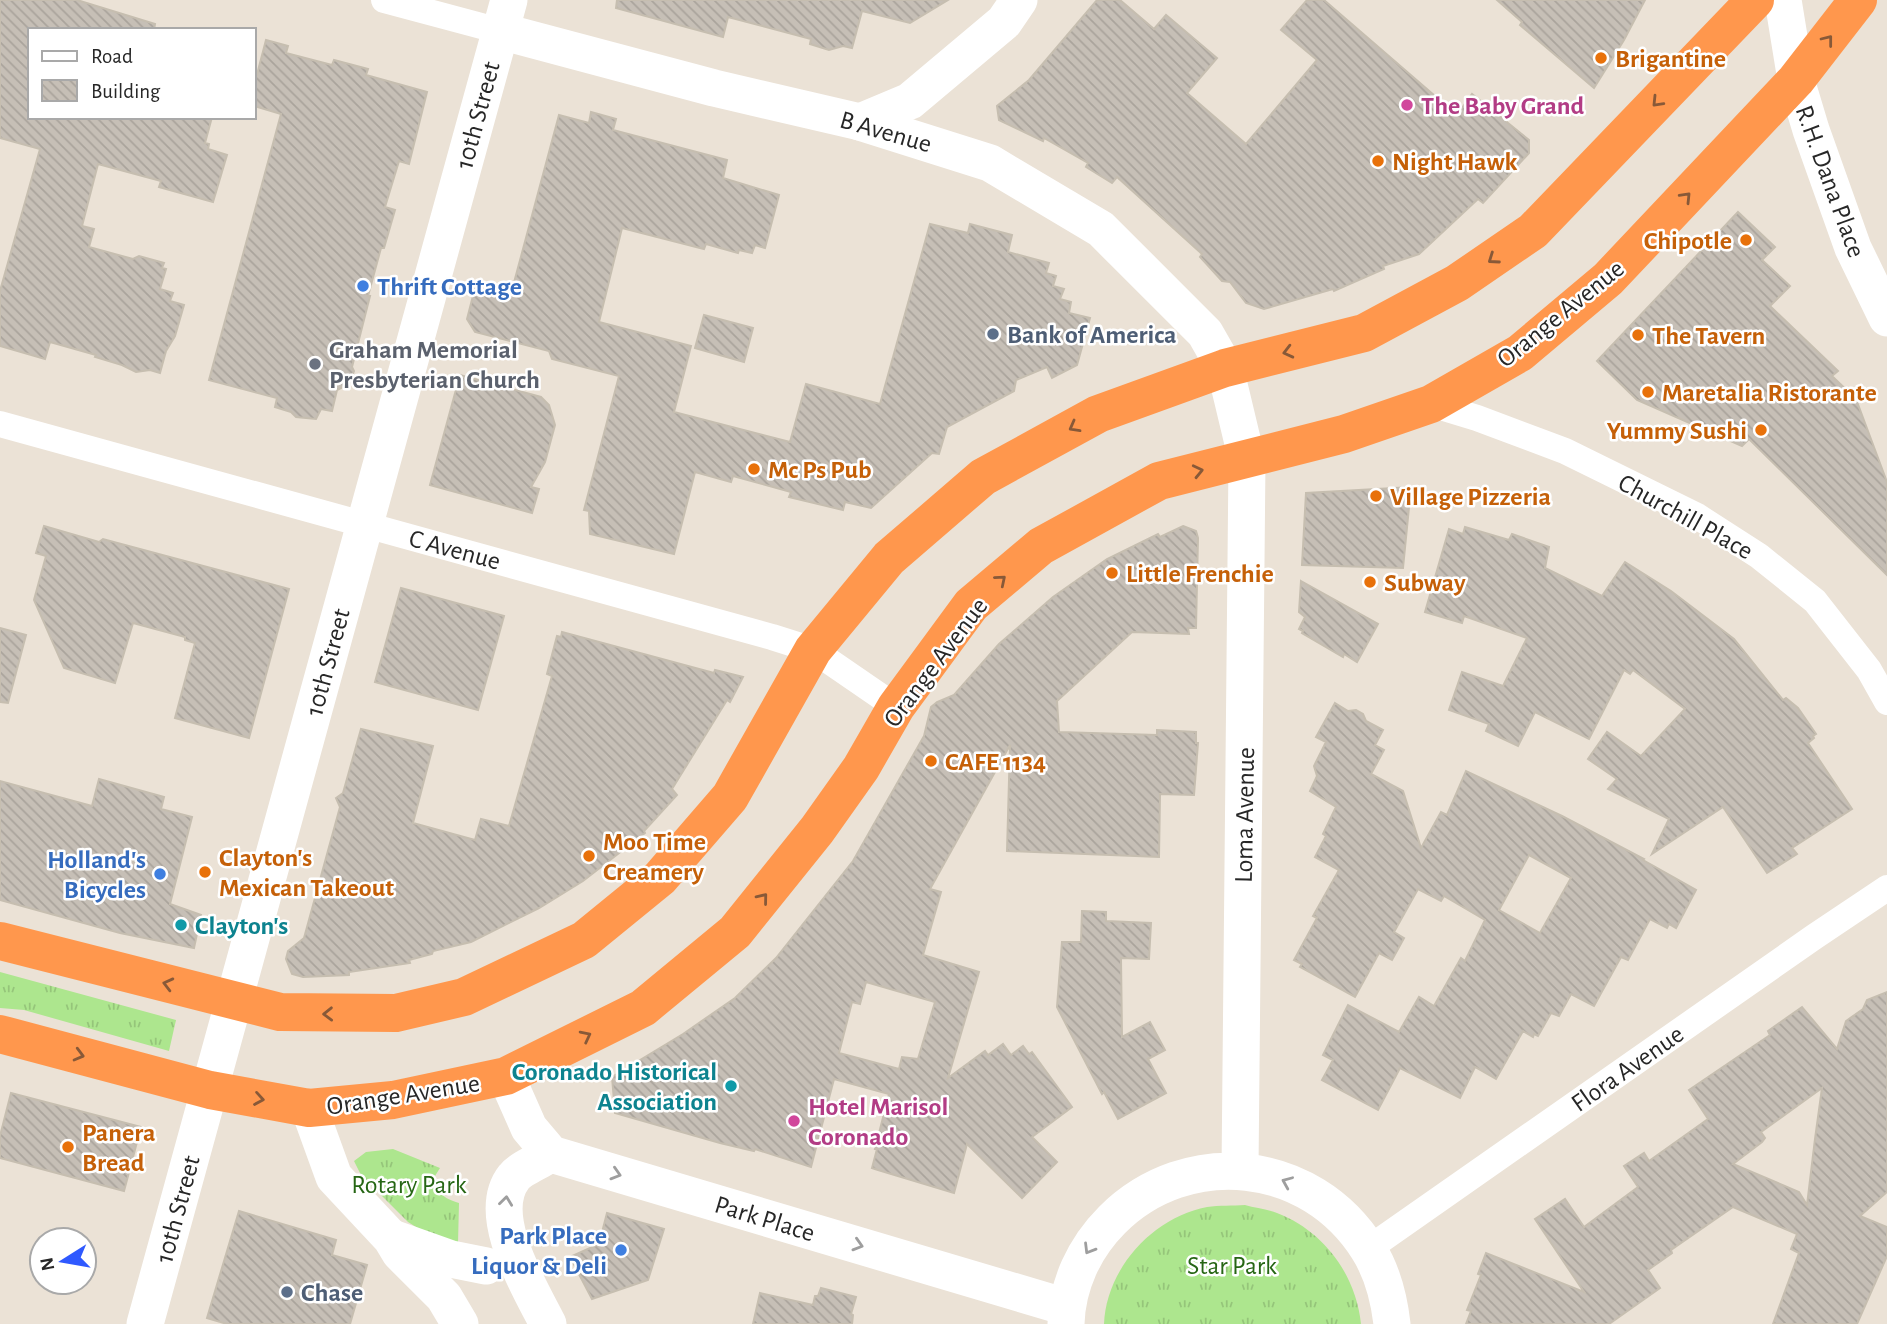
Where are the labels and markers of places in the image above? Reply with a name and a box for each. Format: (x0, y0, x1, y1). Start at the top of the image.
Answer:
place label: Brigantine (1615, 46, 1726, 72)
marker: Brigantine (1593, 50, 1609, 66)
place label: The Baby Grand (1421, 93, 1585, 119)
marker: The Baby Grand (1399, 97, 1415, 113)
place label: Night Hawk (1392, 149, 1518, 175)
marker: Night Hawk (1370, 153, 1386, 169)
place label: Chipotle (1644, 228, 1732, 254)
marker: Chipotle (1738, 232, 1754, 248)
place label: Thrift Cottage (377, 274, 522, 300)
marker: Thrift Cottage (355, 278, 371, 294)
place label: Bank of America (1007, 322, 1177, 348)
place label: The Tavern (1652, 323, 1765, 349)
marker: Bank of America (985, 326, 1001, 342)
marker: The Tavern (1630, 327, 1646, 343)
place label: Graham Memorial Presbyterian Church (329, 337, 540, 393)
marker: Graham Memorial Presbyterian Church (307, 356, 323, 372)
place label: Maretalia Ristorante (1662, 380, 1877, 406)
marker: Maretalia Ristorante (1640, 384, 1656, 400)
place label: Yummy Sushi (1607, 418, 1747, 444)
marker: Yummy Sushi (1753, 422, 1769, 438)
place label: Mc Ps Pub (768, 457, 872, 483)
marker: Mc Ps Pub (746, 461, 762, 477)
place label: Village Pizzeria (1390, 484, 1551, 510)
marker: Village Pizzeria (1368, 488, 1384, 504)
place label: Little Frenchie (1126, 561, 1274, 587)
marker: Little Frenchie (1104, 565, 1120, 581)
place label: Subway (1384, 570, 1466, 596)
marker: Subway (1362, 574, 1378, 590)
place label: CAFE 1134 (945, 749, 1046, 775)
marker: CAFE 1134 (923, 753, 939, 769)
place label: Moo Time Creamery (603, 829, 706, 885)
place label: Clayton's Mexican Takeout (219, 845, 394, 901)
place label: Holland's Bicycles (47, 847, 146, 903)
marker: Moo Time Creamery (581, 848, 597, 864)
marker: Clayton's Mexican Takeout (197, 864, 213, 880)
marker: Holland's Bicycles (152, 866, 168, 882)
place label: Clayton's (195, 913, 288, 939)
marker: Clayton's (173, 917, 189, 933)
place label: Coronado Historical Association (512, 1059, 717, 1115)
marker: Coronado Historical Association (723, 1078, 739, 1094)
place label: Hotel Marisol Coronado (808, 1094, 948, 1150)
marker: Hotel Marisol Coronado (786, 1113, 802, 1129)
place label: Panera Bread (82, 1120, 155, 1176)
marker: Panera Bread (60, 1139, 76, 1155)
place label: Park Place Liquor & Deli (471, 1223, 607, 1279)
marker: Park Place Liquor & Deli (613, 1242, 629, 1258)
place label: Chase (301, 1280, 363, 1306)
marker: Chase (279, 1284, 295, 1300)

